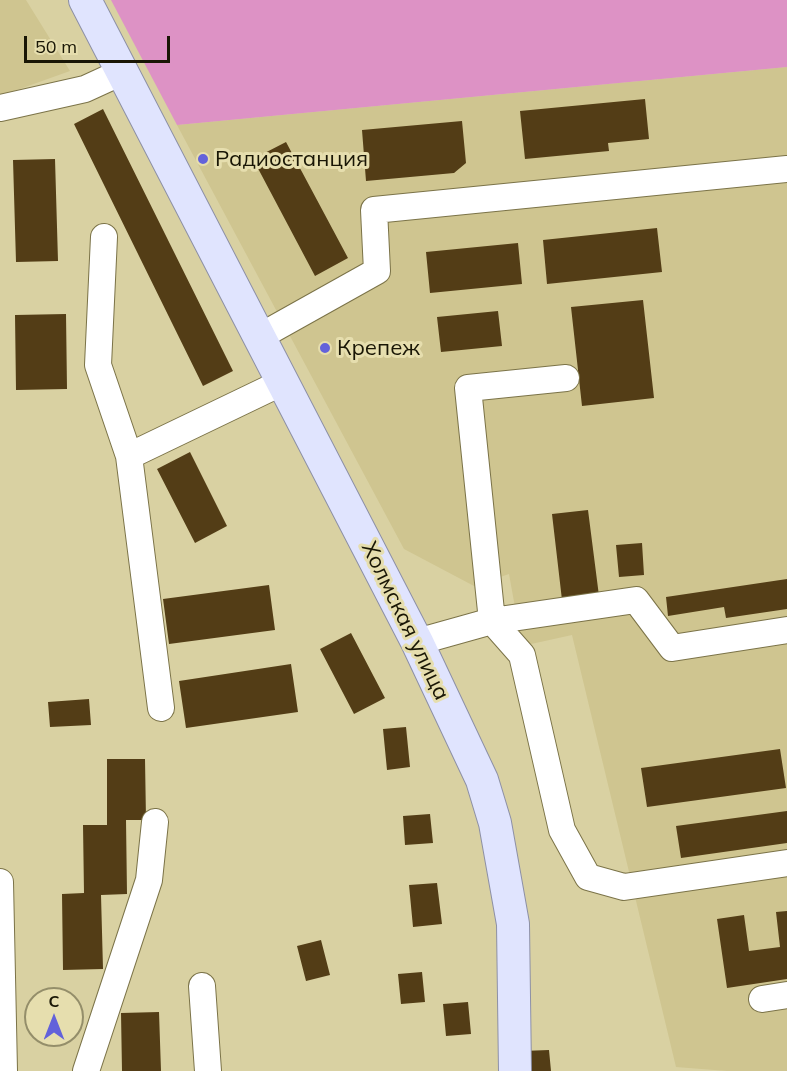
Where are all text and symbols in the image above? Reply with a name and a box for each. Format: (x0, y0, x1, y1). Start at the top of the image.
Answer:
scale bar (27, 24, 172, 62)
text: 50 m (35, 35, 77, 58)
place label: Радиостанция (215, 146, 368, 172)
marker: Радиостанция (196, 152, 210, 166)
place label: Крепеж (337, 335, 420, 361)
marker: Крепеж (318, 341, 332, 355)
street label: Холмская улица (355, 538, 455, 704)
north arrow (24, 987, 84, 1047)
text: С (49, 991, 59, 1011)

